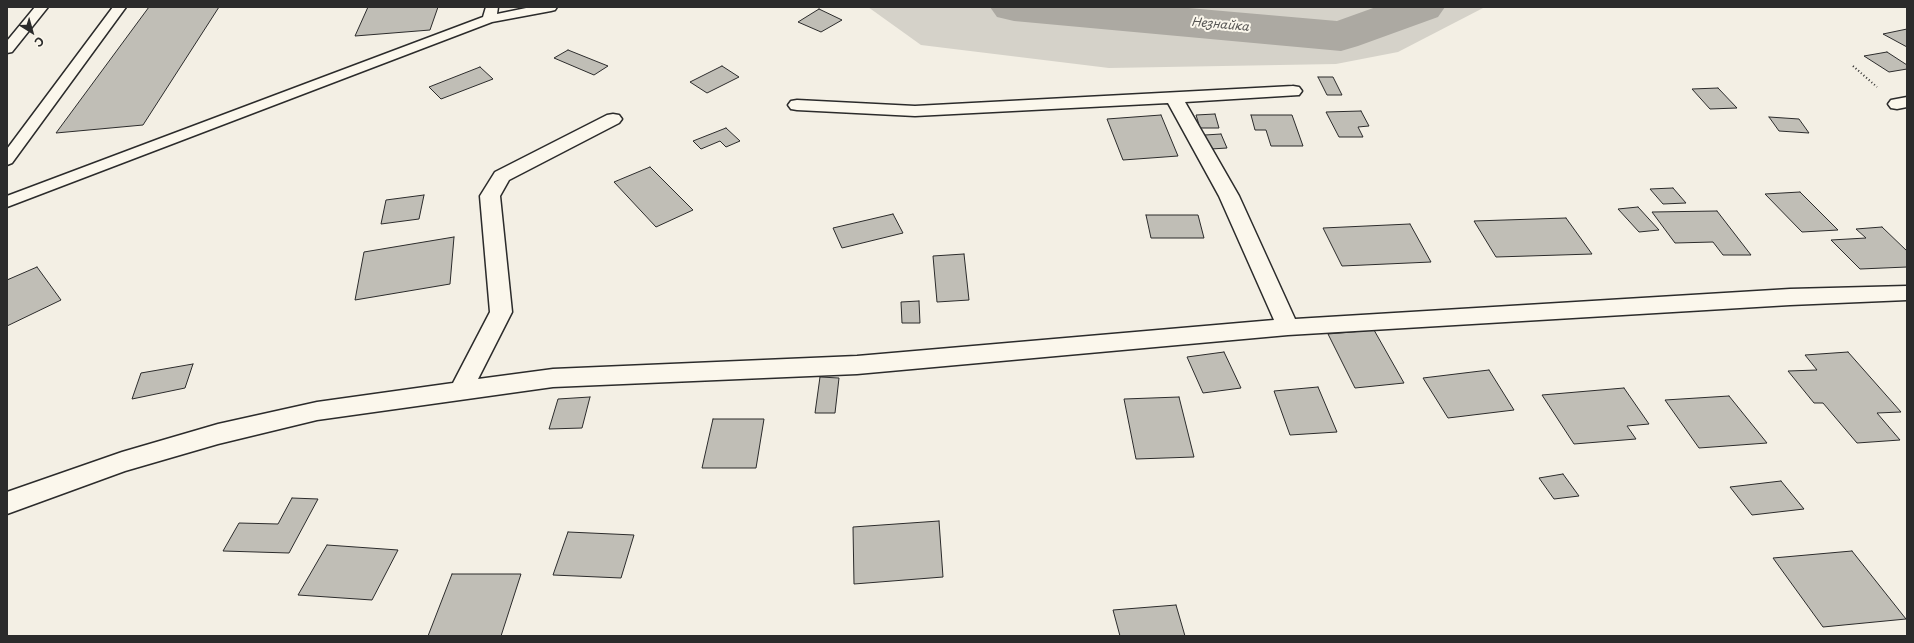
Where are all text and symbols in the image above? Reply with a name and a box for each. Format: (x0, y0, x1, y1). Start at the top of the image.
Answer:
north arrow (12, 12, 52, 52)
water label: Незнайка (1191, 15, 1249, 35)
text: С (31, 33, 48, 51)

